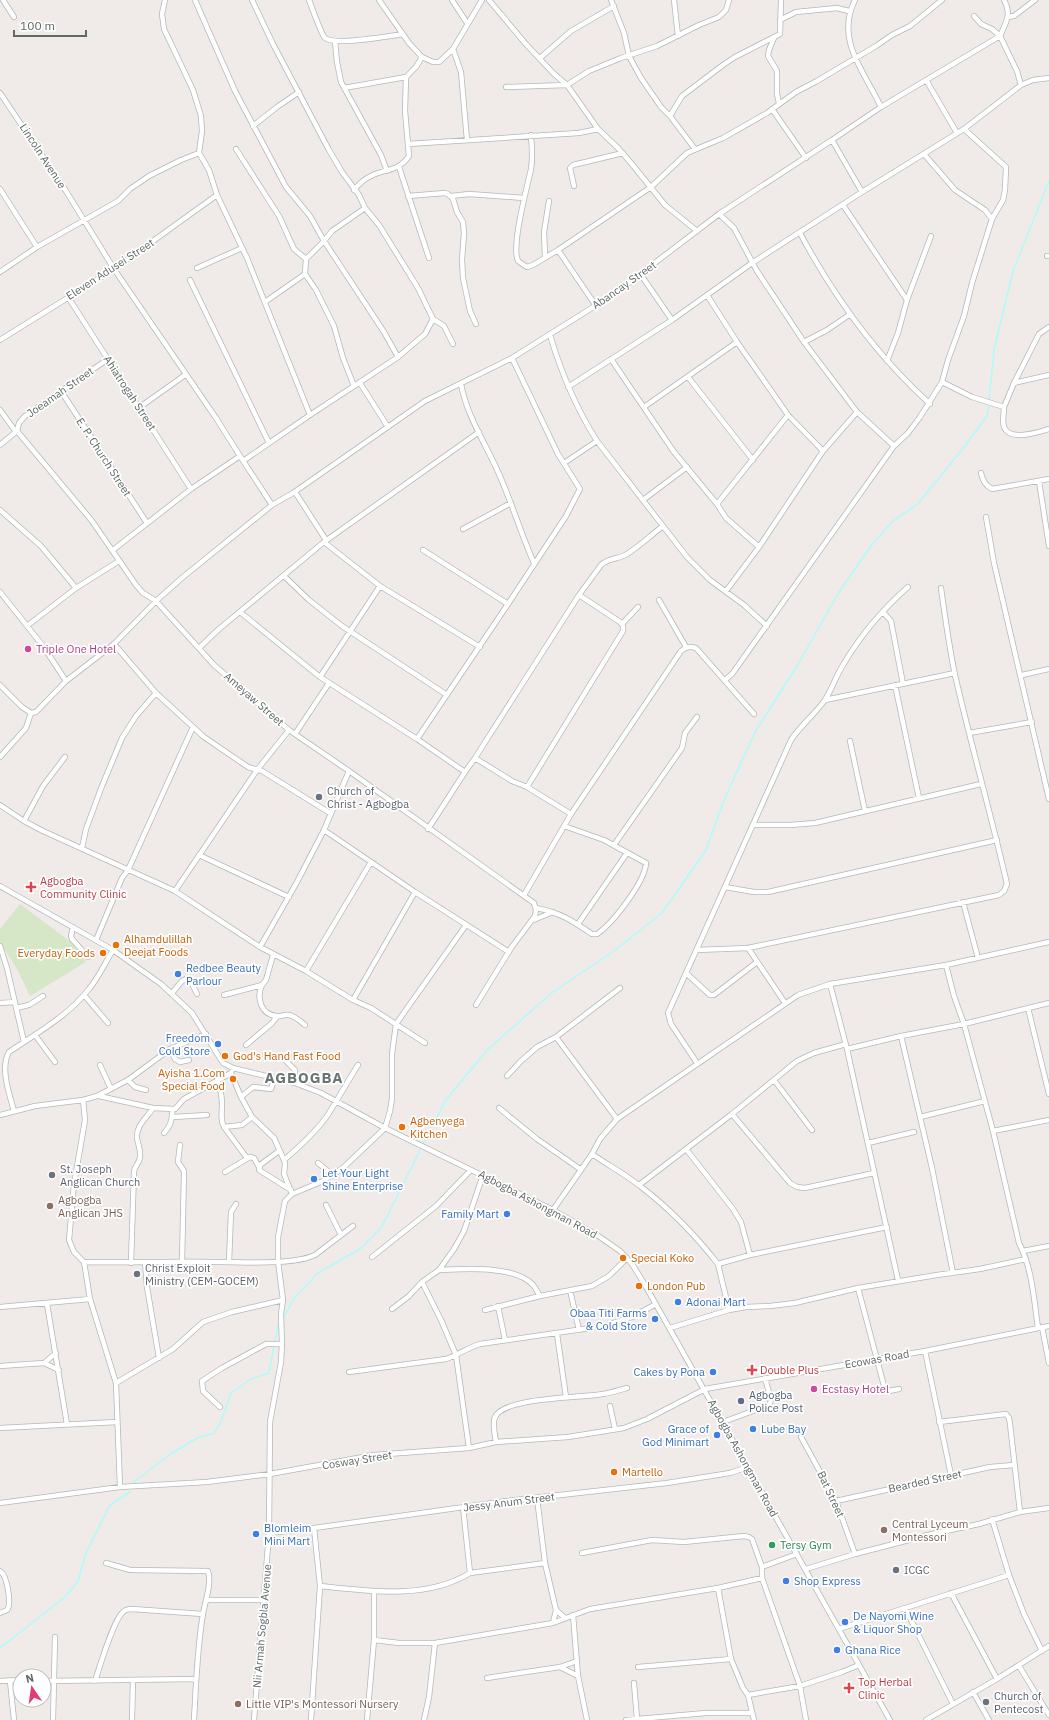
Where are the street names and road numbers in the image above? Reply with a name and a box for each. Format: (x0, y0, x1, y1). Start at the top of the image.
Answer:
street label: Lincoln Avenue (17, 121, 69, 191)
street label: Eleven Adusei Street (63, 235, 157, 303)
street label: Abancay Street (589, 258, 659, 312)
street label: Ahiatrogah Street (101, 353, 160, 433)
street label: Joeamah Street (24, 364, 96, 420)
street label: E. P. Church Street (73, 415, 135, 499)
street label: Ameyaw Street (221, 669, 287, 729)
street label: Agbogba Ashongman Road (476, 1167, 600, 1241)
street label: Ecowas Road (844, 1346, 910, 1372)
street label: Agbogba Ashongman Road (705, 1397, 781, 1519)
street label: Cosway Street (321, 1448, 393, 1472)
street label: Bearded Street (887, 1466, 963, 1496)
street label: Bat Street (814, 1469, 848, 1520)
street label: Jessy Anum Street (462, 1489, 556, 1515)
street label: Nii Armah Sogbla Avenue (250, 1564, 274, 1688)

